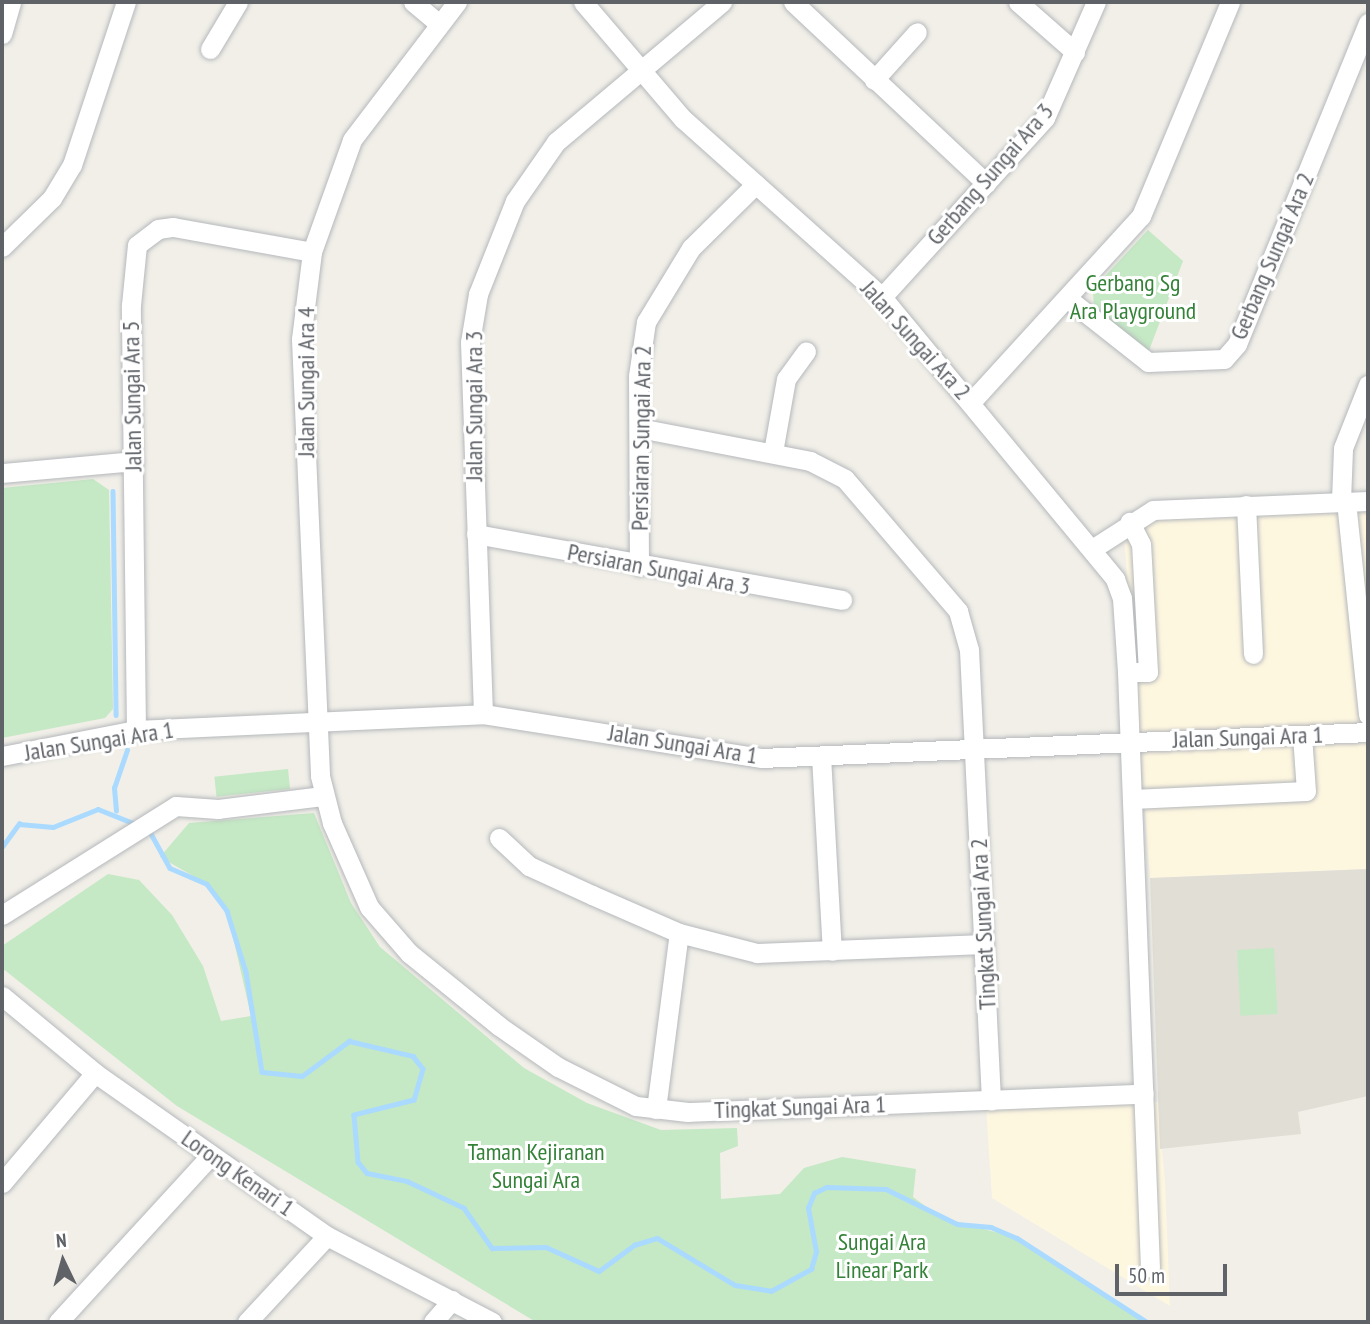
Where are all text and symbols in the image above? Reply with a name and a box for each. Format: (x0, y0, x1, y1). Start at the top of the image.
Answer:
street label: Gerbang Sungai Ara 3 (920, 97, 1060, 251)
street label: Gerbang Sungai Ara 2 (1224, 168, 1320, 344)
park label: Gerbang Sg Ara Playground (1070, 269, 1196, 325)
street label: Jalan Sungai Ara 2 (855, 274, 977, 406)
street label: Jalan Sungai Ara 4 (292, 306, 320, 458)
street label: Jalan Sungai Ara 5 (116, 320, 148, 472)
street label: Jalan Sungai Ara 3 (460, 330, 488, 482)
street label: Persiaran Sungai Ara 2 (625, 345, 657, 531)
street label: Persiaran Sungai Ara 3 (565, 537, 753, 601)
street label: Jalan Sungai Ara 1 (22, 715, 176, 767)
street label: Jalan Sungai Ara 1 (606, 718, 760, 770)
street label: Jalan Sungai Ara 1 (1172, 720, 1324, 754)
street label: Tingkat Sungai Ara 2 (964, 837, 1002, 1011)
street label: Tingkat Sungai Ara 1 (713, 1090, 887, 1124)
street label: Lorong Kenari 1 (176, 1124, 300, 1222)
park label: Taman Kejiranan Sungai Ara (467, 1138, 605, 1194)
north arrow (28, 1226, 98, 1296)
text: N (55, 1228, 67, 1252)
park label: Sungai Ara Linear Park (836, 1228, 928, 1284)
scale bar (1118, 1250, 1230, 1294)
text: 50 m (1128, 1262, 1165, 1289)

